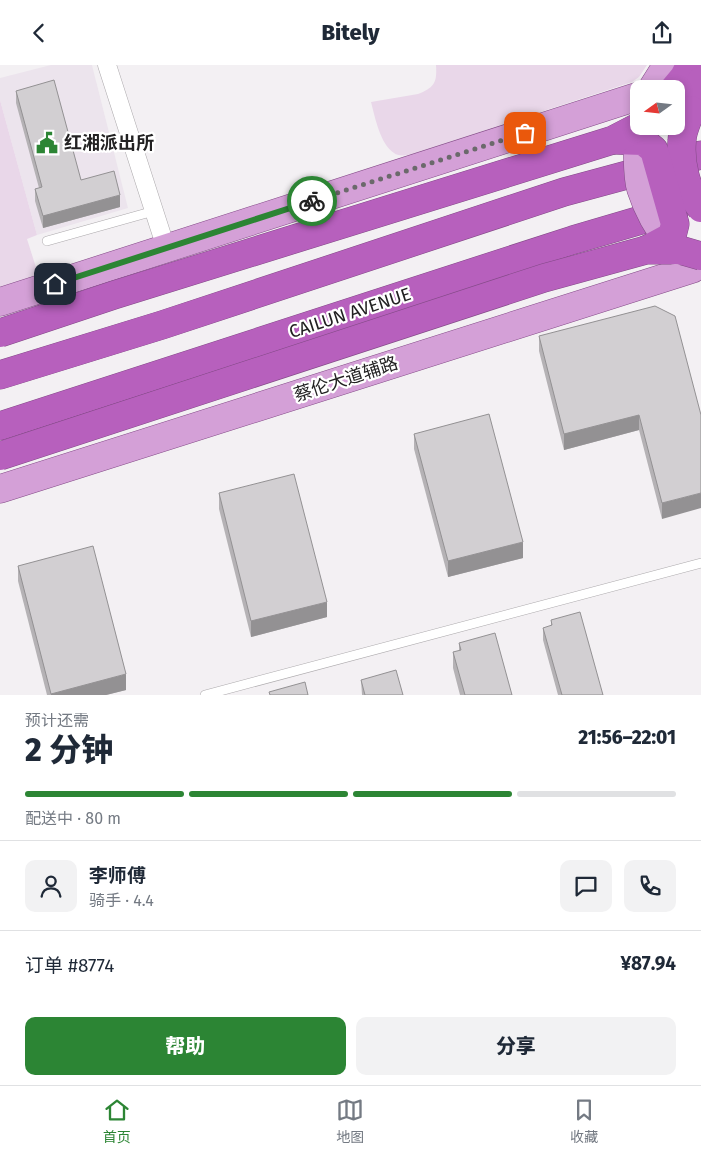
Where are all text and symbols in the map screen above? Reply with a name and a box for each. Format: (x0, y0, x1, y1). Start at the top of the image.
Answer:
icon: back (25, 19, 53, 47)
text: Bitely (321, 19, 380, 46)
icon: share (648, 19, 676, 47)
north arrow (630, 80, 685, 135)
map controls (630, 80, 685, 135)
pin (504, 112, 546, 154)
icon: bag (511, 119, 539, 147)
public building icon: 红湘派出所 (34, 130, 60, 156)
place label: 红湘派出所 (64, 132, 154, 154)
courier (287, 176, 337, 226)
icon: bike (298, 187, 326, 215)
pin (34, 263, 76, 305)
icon: home (41, 270, 69, 298)
street label: CAILUN AVENUE (286, 283, 414, 343)
street label: 蔡伦大道辅路 (291, 352, 401, 406)
text: 预计还需 (25, 711, 89, 730)
text: 21:56–22:01 (578, 726, 676, 749)
text: 2 分钟 (25, 731, 113, 769)
text: 配送中 · 80 m (25, 809, 121, 828)
button: person (25, 860, 77, 912)
button: chat (560, 860, 612, 912)
button: phone (624, 860, 676, 912)
text: 李师傅 (89, 864, 146, 887)
text: 骑手 · 4.4 (89, 891, 154, 910)
text: ¥87.94 (620, 952, 676, 975)
text: 订单 #8774 (25, 954, 114, 977)
button: 帮助 (25, 1017, 346, 1075)
button: 分享 (356, 1017, 676, 1075)
tab: 首页 (103, 1096, 131, 1146)
tab: 地图 (336, 1096, 364, 1146)
tab: 收藏 (570, 1096, 598, 1146)

